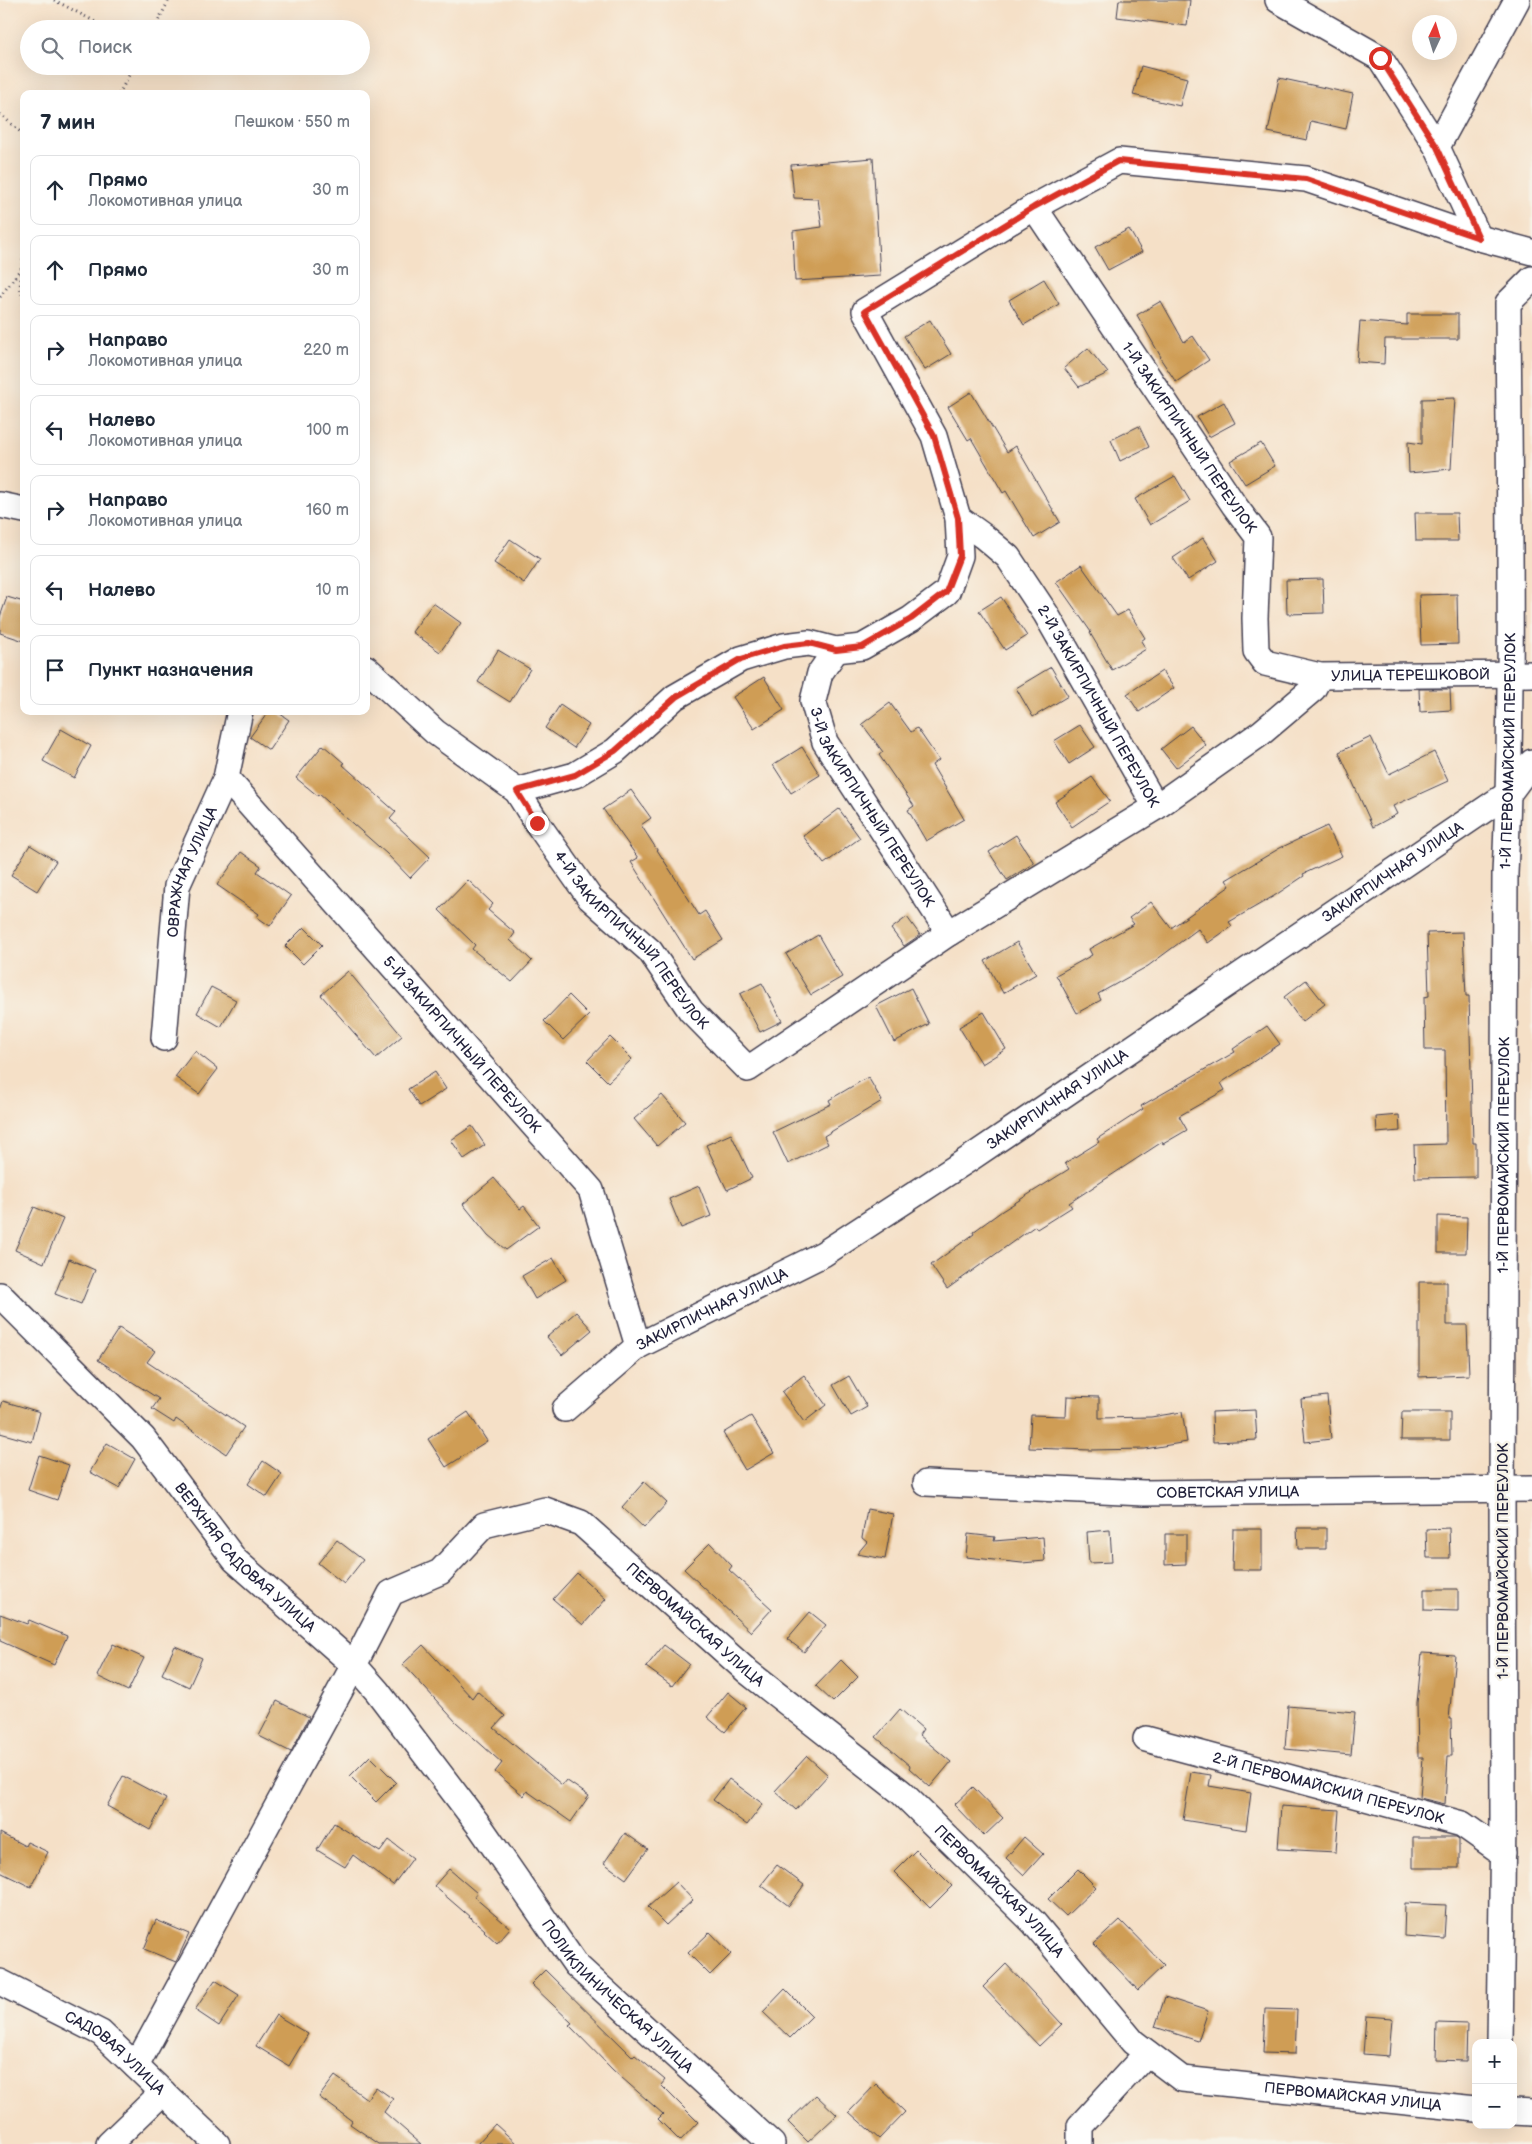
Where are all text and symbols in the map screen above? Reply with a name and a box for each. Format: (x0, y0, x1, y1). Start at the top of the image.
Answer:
north arrow (1412, 15, 1457, 60)
search box (20, 20, 370, 75)
icon: search (38, 34, 66, 62)
text: Поиск (78, 36, 132, 59)
route start (1369, 47, 1392, 70)
text: 7 мин (40, 110, 95, 135)
text: Пешком · 550 m (234, 113, 350, 132)
text: Прямо (88, 169, 148, 192)
icon: ahead (41, 176, 69, 204)
text: 30 m (312, 181, 349, 200)
text: Локомотивная улица (88, 192, 242, 211)
icon: ahead (41, 256, 69, 284)
text: Прямо (88, 259, 148, 282)
text: 30 m (312, 261, 349, 280)
text: Направо (88, 329, 168, 352)
icon: right (41, 336, 69, 364)
street label: 1-Й ЗАКИРПИЧНЫЙ ПЕРЕУЛОК (1117, 339, 1261, 537)
text: 220 m (303, 341, 349, 360)
text: Локомотивная улица (88, 352, 242, 371)
text: Налево (88, 409, 155, 432)
icon: left (41, 416, 69, 444)
text: 100 m (306, 421, 349, 440)
text: Локомотивная улица (88, 432, 242, 451)
text: Направо (88, 489, 168, 512)
icon: right (41, 496, 69, 524)
text: 160 m (306, 501, 349, 520)
text: Локомотивная улица (88, 512, 242, 531)
icon: left (41, 576, 69, 604)
text: Налево (88, 579, 155, 602)
text: 10 m (316, 581, 349, 600)
street label: 2-Й ЗАКИРПИЧНЫЙ ПЕРЕУЛОК (1033, 602, 1163, 811)
street label: 1-Й ПЕРВОМАЙСКИЙ ПЕРЕУЛОК (1496, 633, 1520, 870)
icon: arrive (41, 656, 69, 684)
text: Пункт назначения (88, 659, 253, 682)
street label: УЛИЦА ТЕРЕШКОВОЙ (1331, 665, 1490, 686)
street label: 3-Й ЗАКИРПИЧНЫЙ ПЕРЕУЛОК (805, 705, 939, 911)
street label: ОВРАЖНАЯ УЛИЦА (164, 803, 222, 938)
route end (526, 812, 549, 835)
street label: ЗАКИРПИЧНАЯ УЛИЦА (1319, 817, 1468, 927)
street label: 4-Й ЗАКИРПИЧНЫЙ ПЕРЕУЛОК (550, 847, 713, 1034)
street label: 5-Й ЗАКИРПИЧНЫЙ ПЕРЕУЛОК (378, 953, 545, 1137)
street label: 1-Й ПЕРВОМАЙСКИЙ ПЕРЕУЛОК (1494, 1037, 1514, 1273)
street label: ЗАКИРПИЧНАЯ УЛИЦА (983, 1044, 1133, 1154)
street label: ЗАКИРПИЧНАЯ УЛИЦА (633, 1264, 792, 1355)
street label: 1-Й ПЕРВОМАЙСКИЙ ПЕРЕУЛОК (1494, 1443, 1513, 1679)
street label: ВЕРХНЯЯ САДОВАЯ УЛИЦА (170, 1479, 320, 1637)
street label: СОВЕТСКАЯ УЛИЦА (1156, 1482, 1300, 1503)
street label: ПЕРВОМАЙСКАЯ УЛИЦА (622, 1559, 768, 1692)
street label: 2-Й ПЕРВОМАЙСКИЙ ПЕРЕУЛОК (1210, 1748, 1447, 1829)
street label: ПЕРВОМАЙСКАЯ УЛИЦА (930, 1821, 1068, 1962)
street label: ПОЛИКЛИНИЧЕСКАЯ УЛИЦА (537, 1916, 698, 2078)
street label: САДОВАЯ УЛИЦА (61, 2007, 169, 2100)
map controls (1472, 2039, 1517, 2129)
button: + (1472, 2039, 1517, 2084)
street label: ПЕРВОМАЙСКАЯ УЛИЦА (1263, 2078, 1443, 2116)
button: − (1472, 2084, 1517, 2129)

